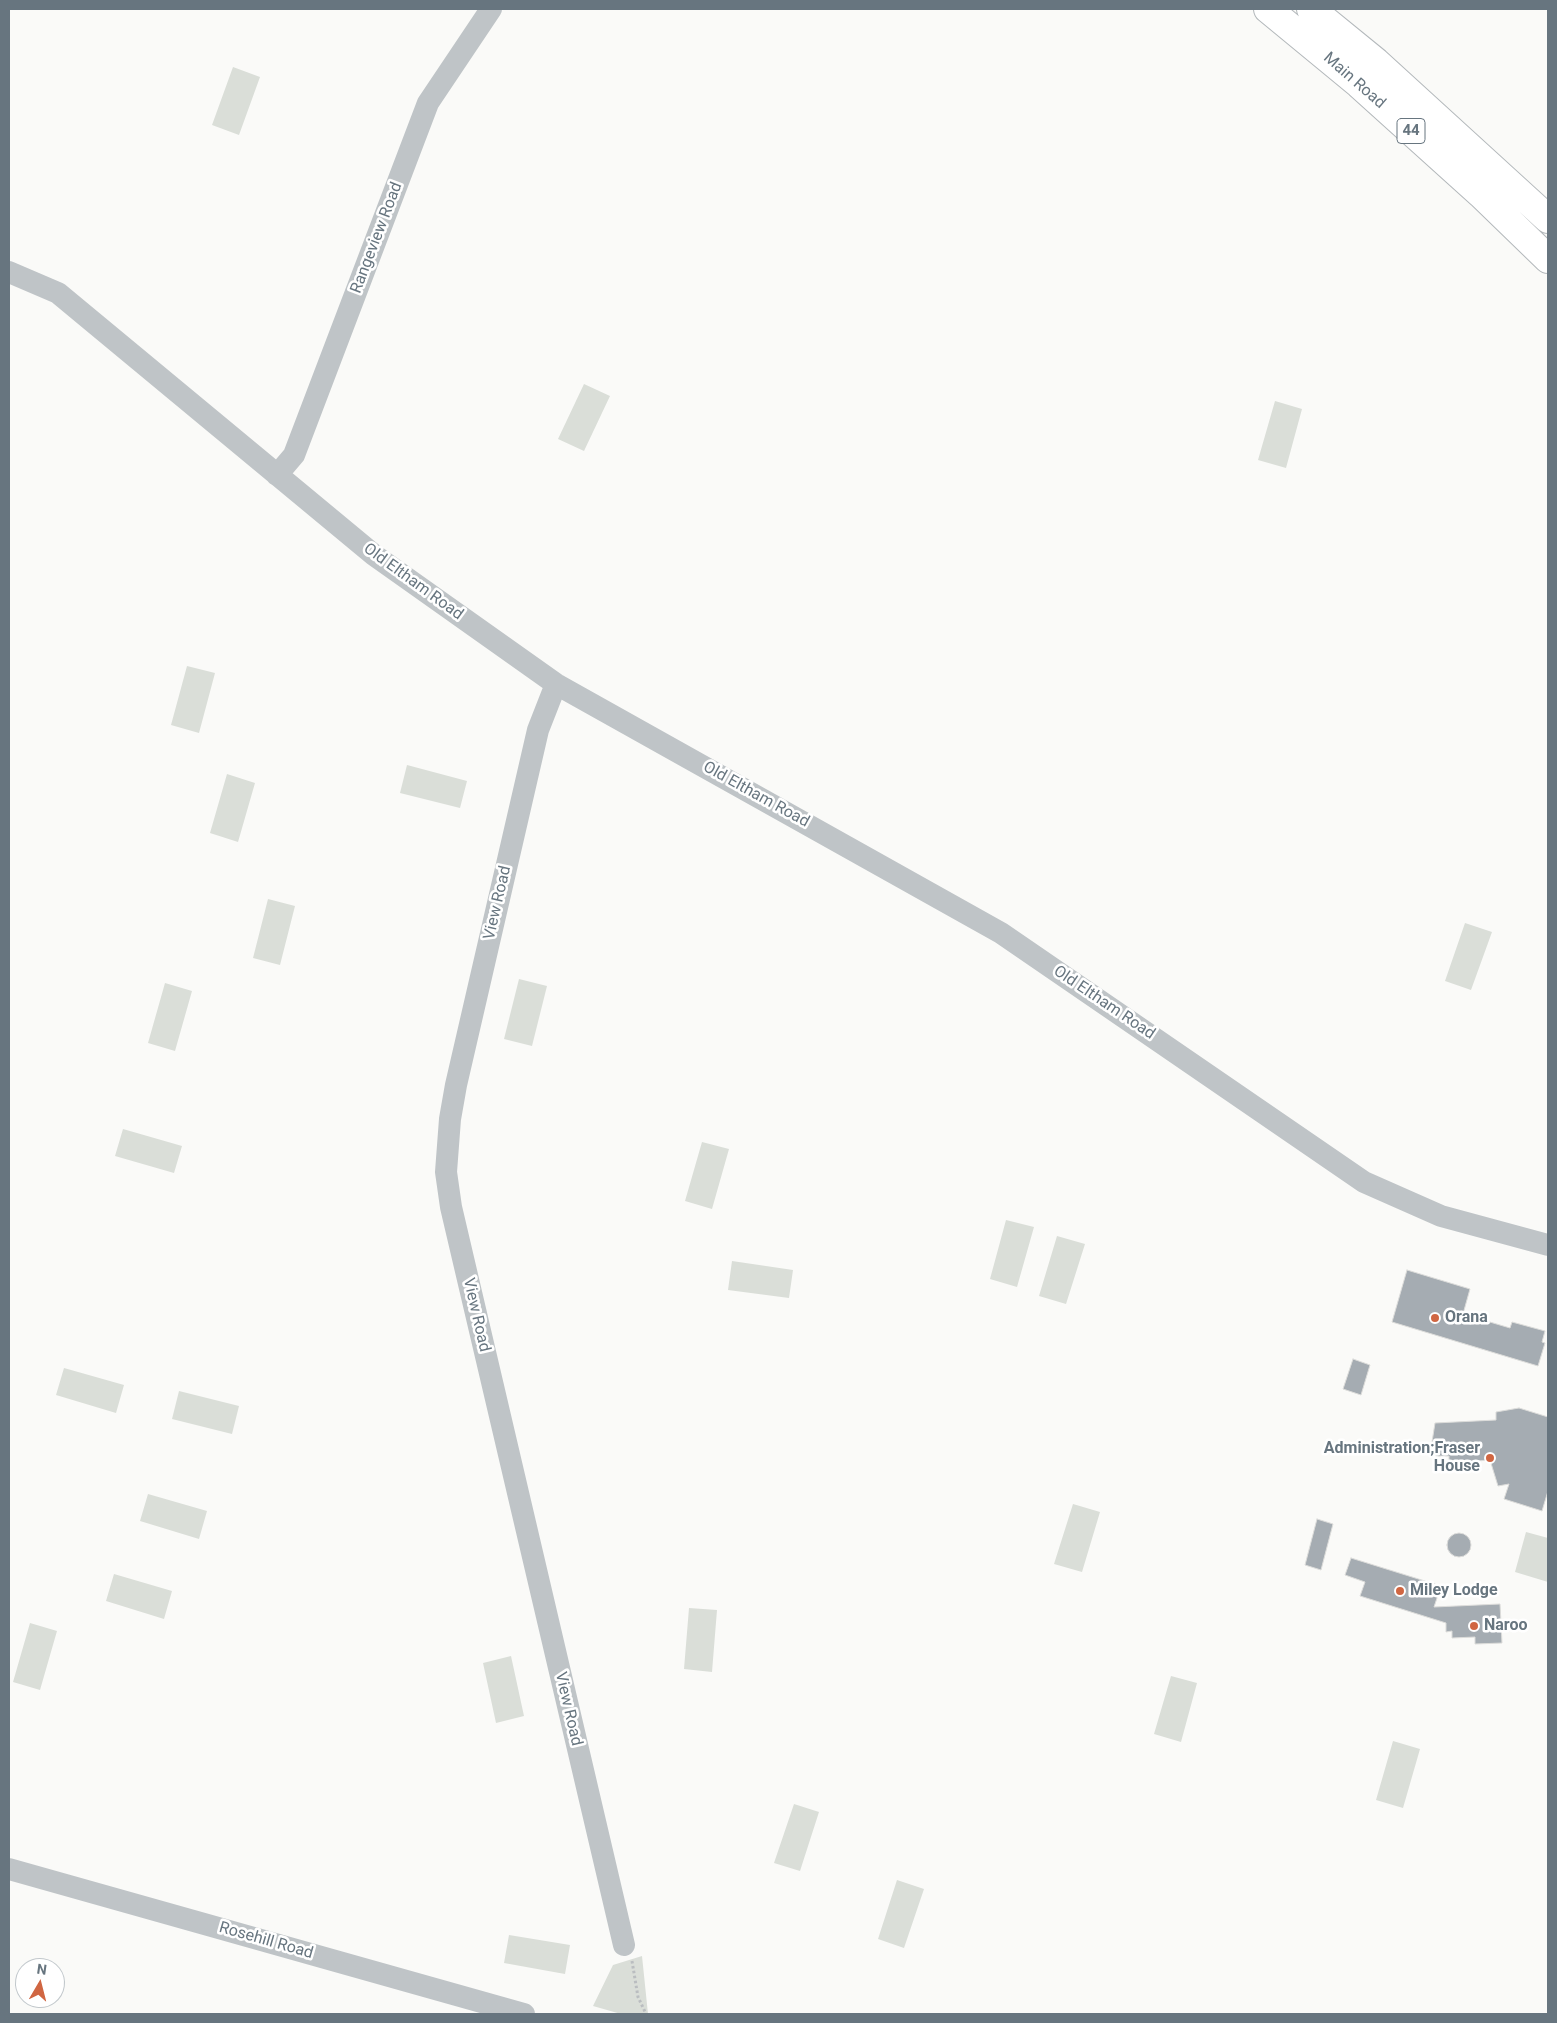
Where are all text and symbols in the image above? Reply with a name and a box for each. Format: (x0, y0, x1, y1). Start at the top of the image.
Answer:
street label: Main Road (1319, 49, 1389, 113)
road number: 44 (1397, 118, 1425, 144)
street label: Rangeview Road (347, 180, 407, 296)
street label: Old Eltham Road (359, 539, 467, 625)
street label: Old Eltham Road (700, 758, 812, 832)
street label: View Road (480, 864, 516, 942)
street label: Old Eltham Road (1050, 962, 1158, 1044)
street label: View Road (458, 1276, 494, 1354)
place label: Orana (1445, 1308, 1488, 1328)
marker: Orana (1429, 1312, 1441, 1324)
place label: Administration;Fraser House (1324, 1439, 1480, 1477)
marker: Administration;Fraser House (1484, 1452, 1496, 1464)
place label: Miley Lodge (1410, 1581, 1498, 1601)
marker: Miley Lodge (1394, 1585, 1406, 1597)
place label: Naroo (1484, 1616, 1528, 1636)
marker: Naroo (1468, 1620, 1480, 1632)
street label: View Road (550, 1670, 586, 1748)
street label: Rosehill Road (217, 1918, 315, 1964)
north arrow (15, 1958, 65, 2008)
text: N (36, 1961, 48, 1978)

